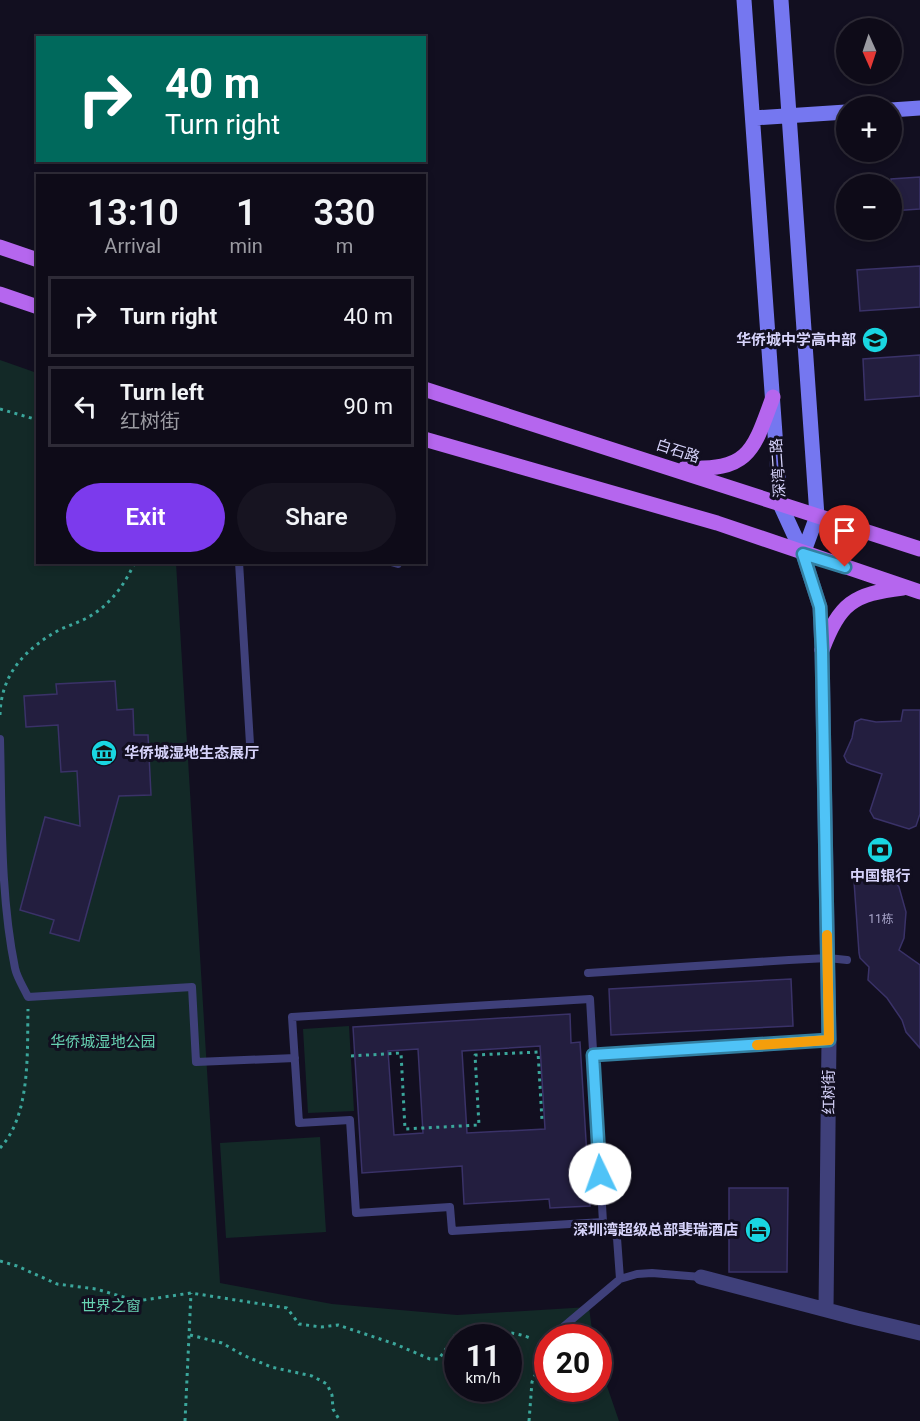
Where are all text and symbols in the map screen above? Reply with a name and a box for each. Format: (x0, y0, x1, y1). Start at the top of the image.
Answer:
north arrow (836, 18, 902, 84)
map controls (836, 18, 902, 240)
text: 40 m (165, 59, 260, 108)
icon: right (66, 60, 144, 138)
button: + (836, 96, 902, 162)
text: Turn right (165, 109, 280, 141)
button: − (836, 174, 902, 240)
text: 13:10 (87, 192, 179, 234)
text: 1 (236, 192, 256, 234)
text: 330 (314, 192, 375, 234)
text: Arrival (104, 234, 161, 258)
text: min (229, 234, 263, 258)
text: m (336, 234, 353, 258)
icon: right (69, 300, 102, 333)
text: Turn right (120, 304, 217, 329)
text: 40 m (344, 304, 393, 329)
school or university icon: 华侨城中学高中部 (860, 325, 890, 355)
place label: 华侨城中学高中部 (736, 331, 856, 349)
text: Turn left (120, 380, 204, 405)
icon: left (69, 390, 102, 423)
text: 90 m (344, 394, 393, 419)
text: 红树街 (120, 409, 180, 433)
street label: 白石路 (654, 435, 702, 467)
street label: 深湾二路 (767, 437, 789, 499)
button: Exit (66, 483, 225, 552)
button: Share (237, 483, 396, 552)
pin (819, 505, 870, 567)
icon: arrive (828, 514, 861, 547)
museum icon: 华侨城湿地生态展厅 (89, 738, 119, 768)
place label: 华侨城湿地生态展厅 (124, 744, 259, 762)
bank icon: 中国银行 (865, 835, 895, 865)
place label: 中国银行 (850, 867, 910, 885)
house number: 11栋 (868, 912, 894, 926)
park label: 华侨城湿地公园 (50, 1033, 156, 1051)
street label: 红树街 (820, 1069, 838, 1115)
position arrow (568, 1142, 632, 1206)
hotel icon: 深圳湾超级总部斐瑞酒店 (743, 1215, 773, 1245)
place label: 深圳湾超级总部斐瑞酒店 (573, 1221, 738, 1239)
park label: 世界之窗 (81, 1297, 141, 1315)
speed limit sign: 20 (534, 1324, 612, 1402)
text: 11 (466, 1338, 500, 1373)
text: km/h (465, 1369, 501, 1387)

